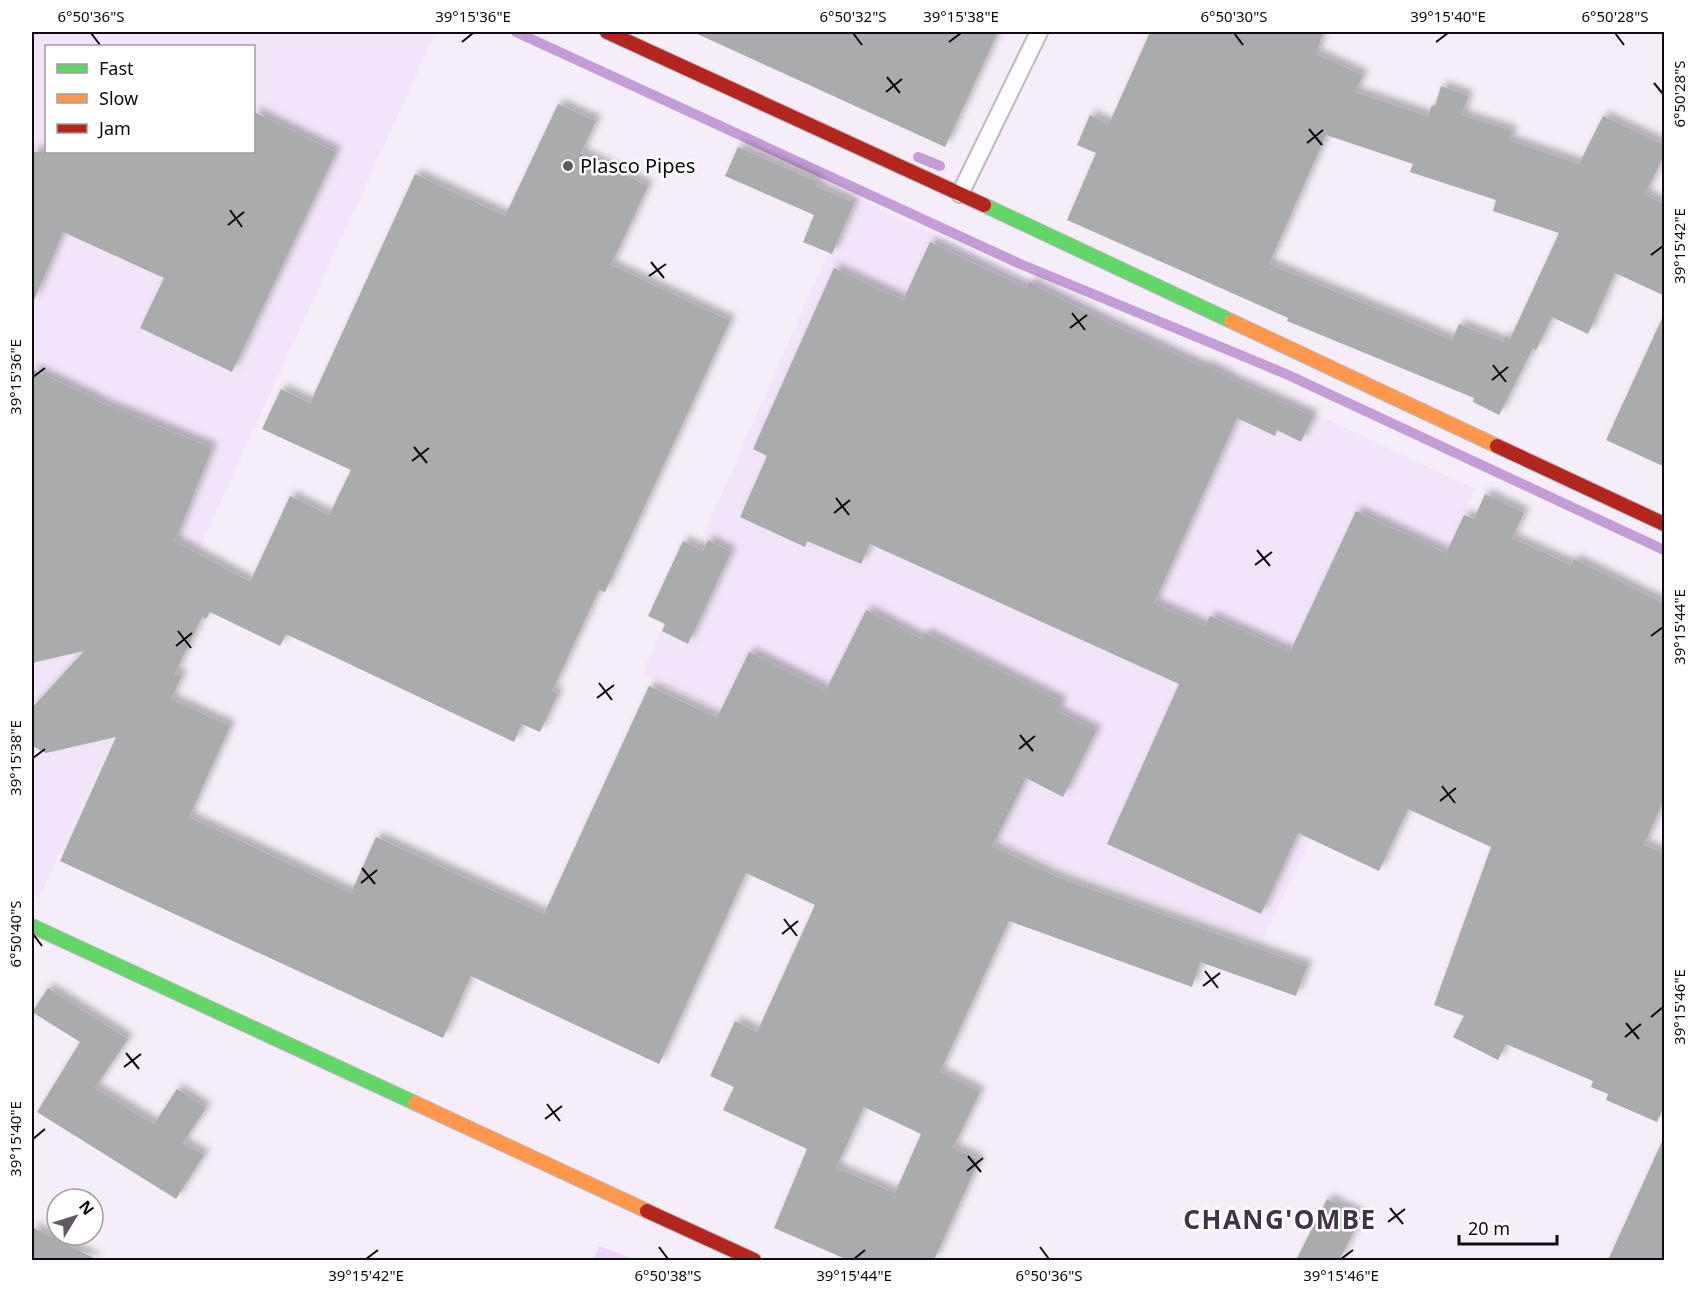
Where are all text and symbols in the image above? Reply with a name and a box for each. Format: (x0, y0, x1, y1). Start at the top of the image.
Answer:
text: 6°50'36"S (57, 6, 125, 26)
text: 39°15'36"E (435, 6, 511, 26)
text: 6°50'32"S (819, 6, 887, 26)
text: 39°15'38"E (923, 6, 999, 26)
text: 6°50'30"S (1200, 6, 1268, 26)
text: 39°15'40"E (1410, 6, 1486, 26)
text: 6°50'28"S (1581, 6, 1649, 26)
legend (45, 45, 255, 153)
text: Fast (99, 56, 134, 80)
text: 6°50'28"S (1669, 60, 1689, 128)
text: Slow (99, 86, 138, 110)
text: Jam (97, 116, 131, 140)
place label: Plasco Pipes (580, 152, 695, 179)
marker: Plasco Pipes (561, 159, 575, 173)
text: 39°15'42"E (1669, 208, 1689, 284)
text: 39°15'36"E (5, 339, 25, 415)
text: 39°15'44"E (1669, 589, 1689, 665)
text: 39°15'38"E (5, 720, 25, 796)
text: 6°50'40"S (5, 900, 25, 968)
text: 39°15'46"E (1669, 969, 1689, 1045)
text: 39°15'40"E (5, 1101, 25, 1177)
north arrow (45, 1187, 105, 1247)
text: N (74, 1196, 99, 1220)
district label: CHANG'OMBE (1183, 1201, 1377, 1237)
scale bar (1459, 1208, 1556, 1246)
text: 20 m (1468, 1216, 1510, 1240)
text: 39°15'42"E (328, 1265, 404, 1285)
text: 6°50'38"S (634, 1265, 702, 1285)
text: 39°15'44"E (816, 1265, 892, 1285)
text: 6°50'36"S (1015, 1265, 1083, 1285)
text: 39°15'46"E (1303, 1265, 1379, 1285)

